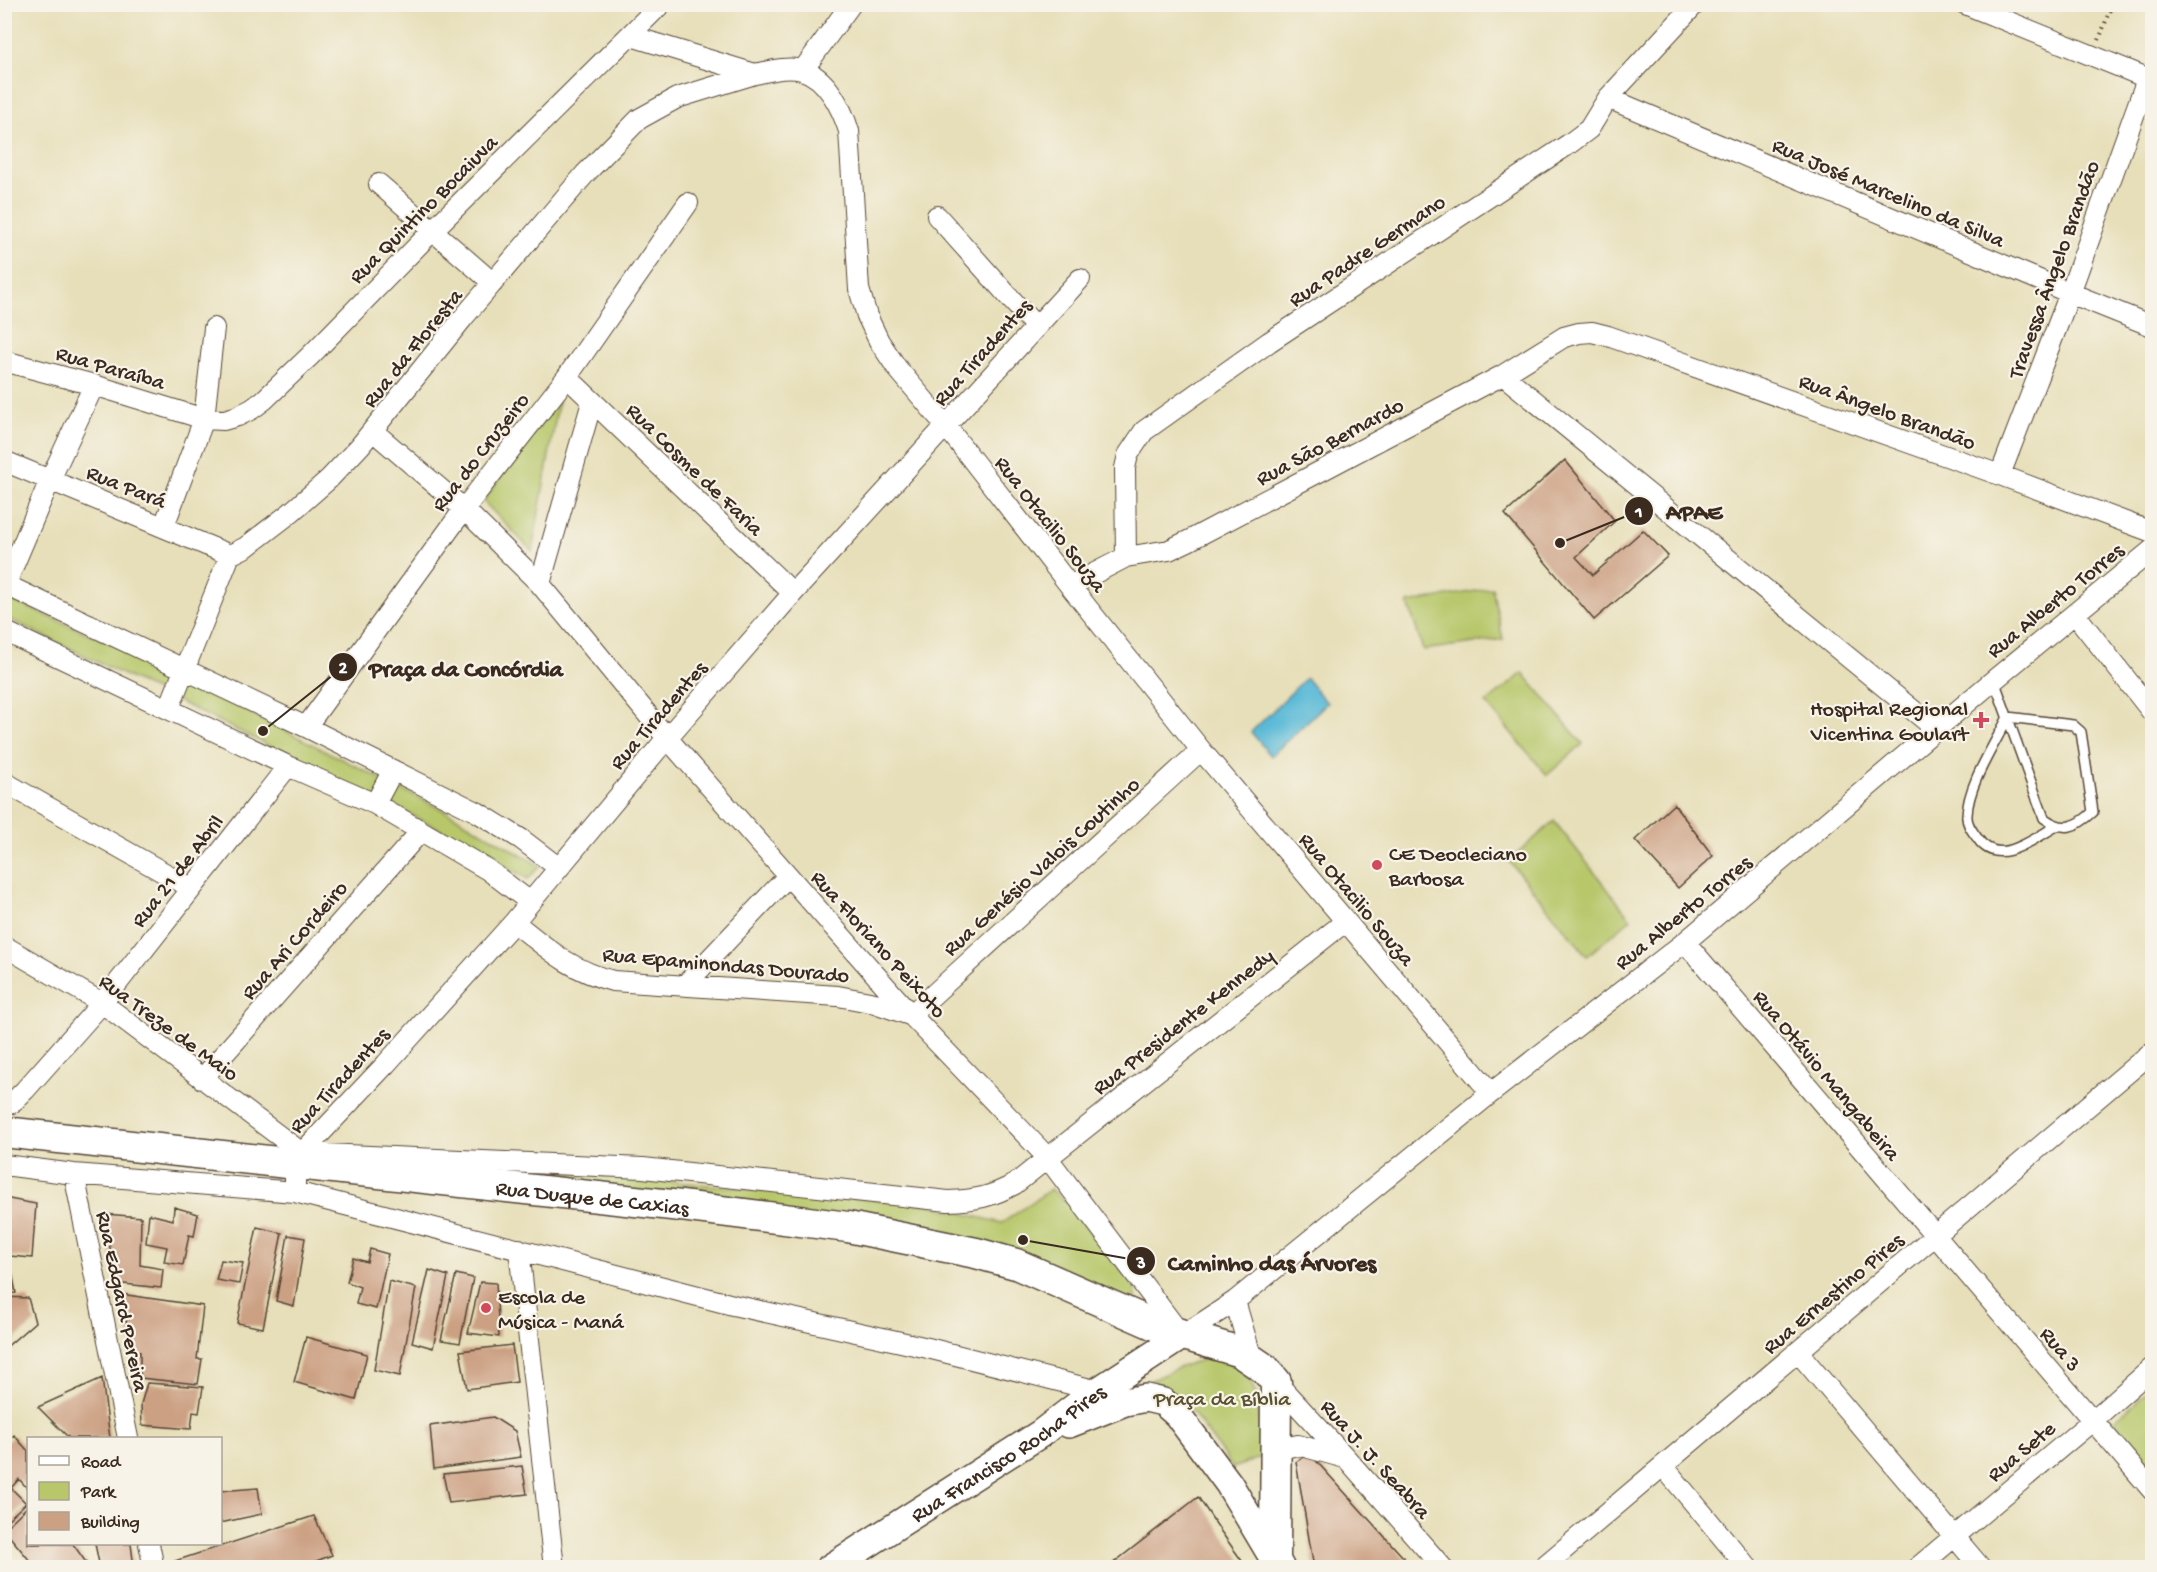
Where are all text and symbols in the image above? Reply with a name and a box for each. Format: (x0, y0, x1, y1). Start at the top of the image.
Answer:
street label: Rua Quintino Bocaiuva (345, 130, 505, 291)
street label: Rua José Marcelino da Silva (1767, 134, 2008, 256)
street label: Travessa Ângelo Brandão (2004, 158, 2107, 385)
street label: Rua Padre Germano (1285, 190, 1452, 314)
street label: Rua da Floresta (358, 284, 471, 414)
street label: Rua Tiradentes (929, 294, 1040, 413)
street label: Rua Paraíba (52, 342, 168, 398)
street label: Rua Ângelo Brandão (1795, 370, 1979, 458)
street label: Rua do Cruzeiro (428, 389, 537, 518)
street label: Rua São Bernardo (1253, 394, 1409, 493)
street label: Rua Cosme de Faria (619, 399, 768, 544)
street label: Rua Otacilio Souza (987, 452, 1111, 600)
street label: Rua Pará (82, 461, 170, 517)
callout: APAE (1624, 490, 1734, 532)
text: APAE (1665, 500, 1724, 529)
text: 1 (1634, 503, 1643, 524)
street label: Rua Alberto Torres (1983, 538, 2131, 665)
callout: Praça da Concórdia (328, 646, 575, 688)
street label: Rua Tiradentes (606, 656, 715, 776)
text: Praça da Concórdia (367, 657, 565, 686)
text: 2 (339, 659, 348, 680)
place label: Hospital Regional Vicentina Goulart (1810, 698, 1970, 749)
marker: Hospital Regional Vicentina Goulart (1972, 711, 1990, 729)
street label: Rua Genésio Valois Coutinho (939, 773, 1146, 963)
street label: Rua 21 de Abril (127, 811, 231, 934)
street label: Rua Otacilio Souza (1292, 829, 1419, 973)
place label: CE Deocleciano Barbosa (1388, 843, 1527, 894)
street label: Rua Alberto Torres (1611, 850, 1759, 977)
marker: CE Deocleciano Barbosa (1370, 858, 1384, 872)
street label: Rua Floriano Peixoto (804, 866, 950, 1025)
street label: Rua Ari Cordeiro (237, 877, 355, 1007)
street label: Rua Epaminondas Dourado (601, 943, 850, 991)
street label: Rua Presidente Kennedy (1089, 944, 1281, 1102)
street label: Rua Treze de Maio (93, 970, 243, 1089)
street label: Rua Otávio Mangabeira (1746, 986, 1905, 1168)
street label: Rua Tiradentes (285, 1023, 397, 1140)
street label: Rua Duque de Caxias (494, 1177, 691, 1224)
street label: Rua Edgard Pereira (88, 1209, 152, 1395)
street label: Rua Ernestino Pires (1759, 1228, 1911, 1361)
callout: Caminho das Árvores (1126, 1240, 1388, 1282)
text: Caminho das Árvores (1168, 1251, 1377, 1280)
text: 3 (1135, 1254, 1146, 1275)
place label: Escola de Música - Maná (498, 1286, 624, 1337)
marker: Escola de Música - Maná (479, 1301, 493, 1315)
street label: Rua 3 (2033, 1323, 2085, 1378)
street label: Rua Francisco Rocha Pires (907, 1380, 1112, 1530)
park label: Praça da Bíblia (1153, 1388, 1291, 1414)
street label: Rua J. J. Seabra (1313, 1395, 1435, 1527)
street label: Rua Sete (1983, 1417, 2063, 1489)
legend (27, 1437, 222, 1545)
text: Road (81, 1453, 122, 1474)
text: Park (80, 1483, 117, 1504)
text: Building (80, 1513, 140, 1534)

